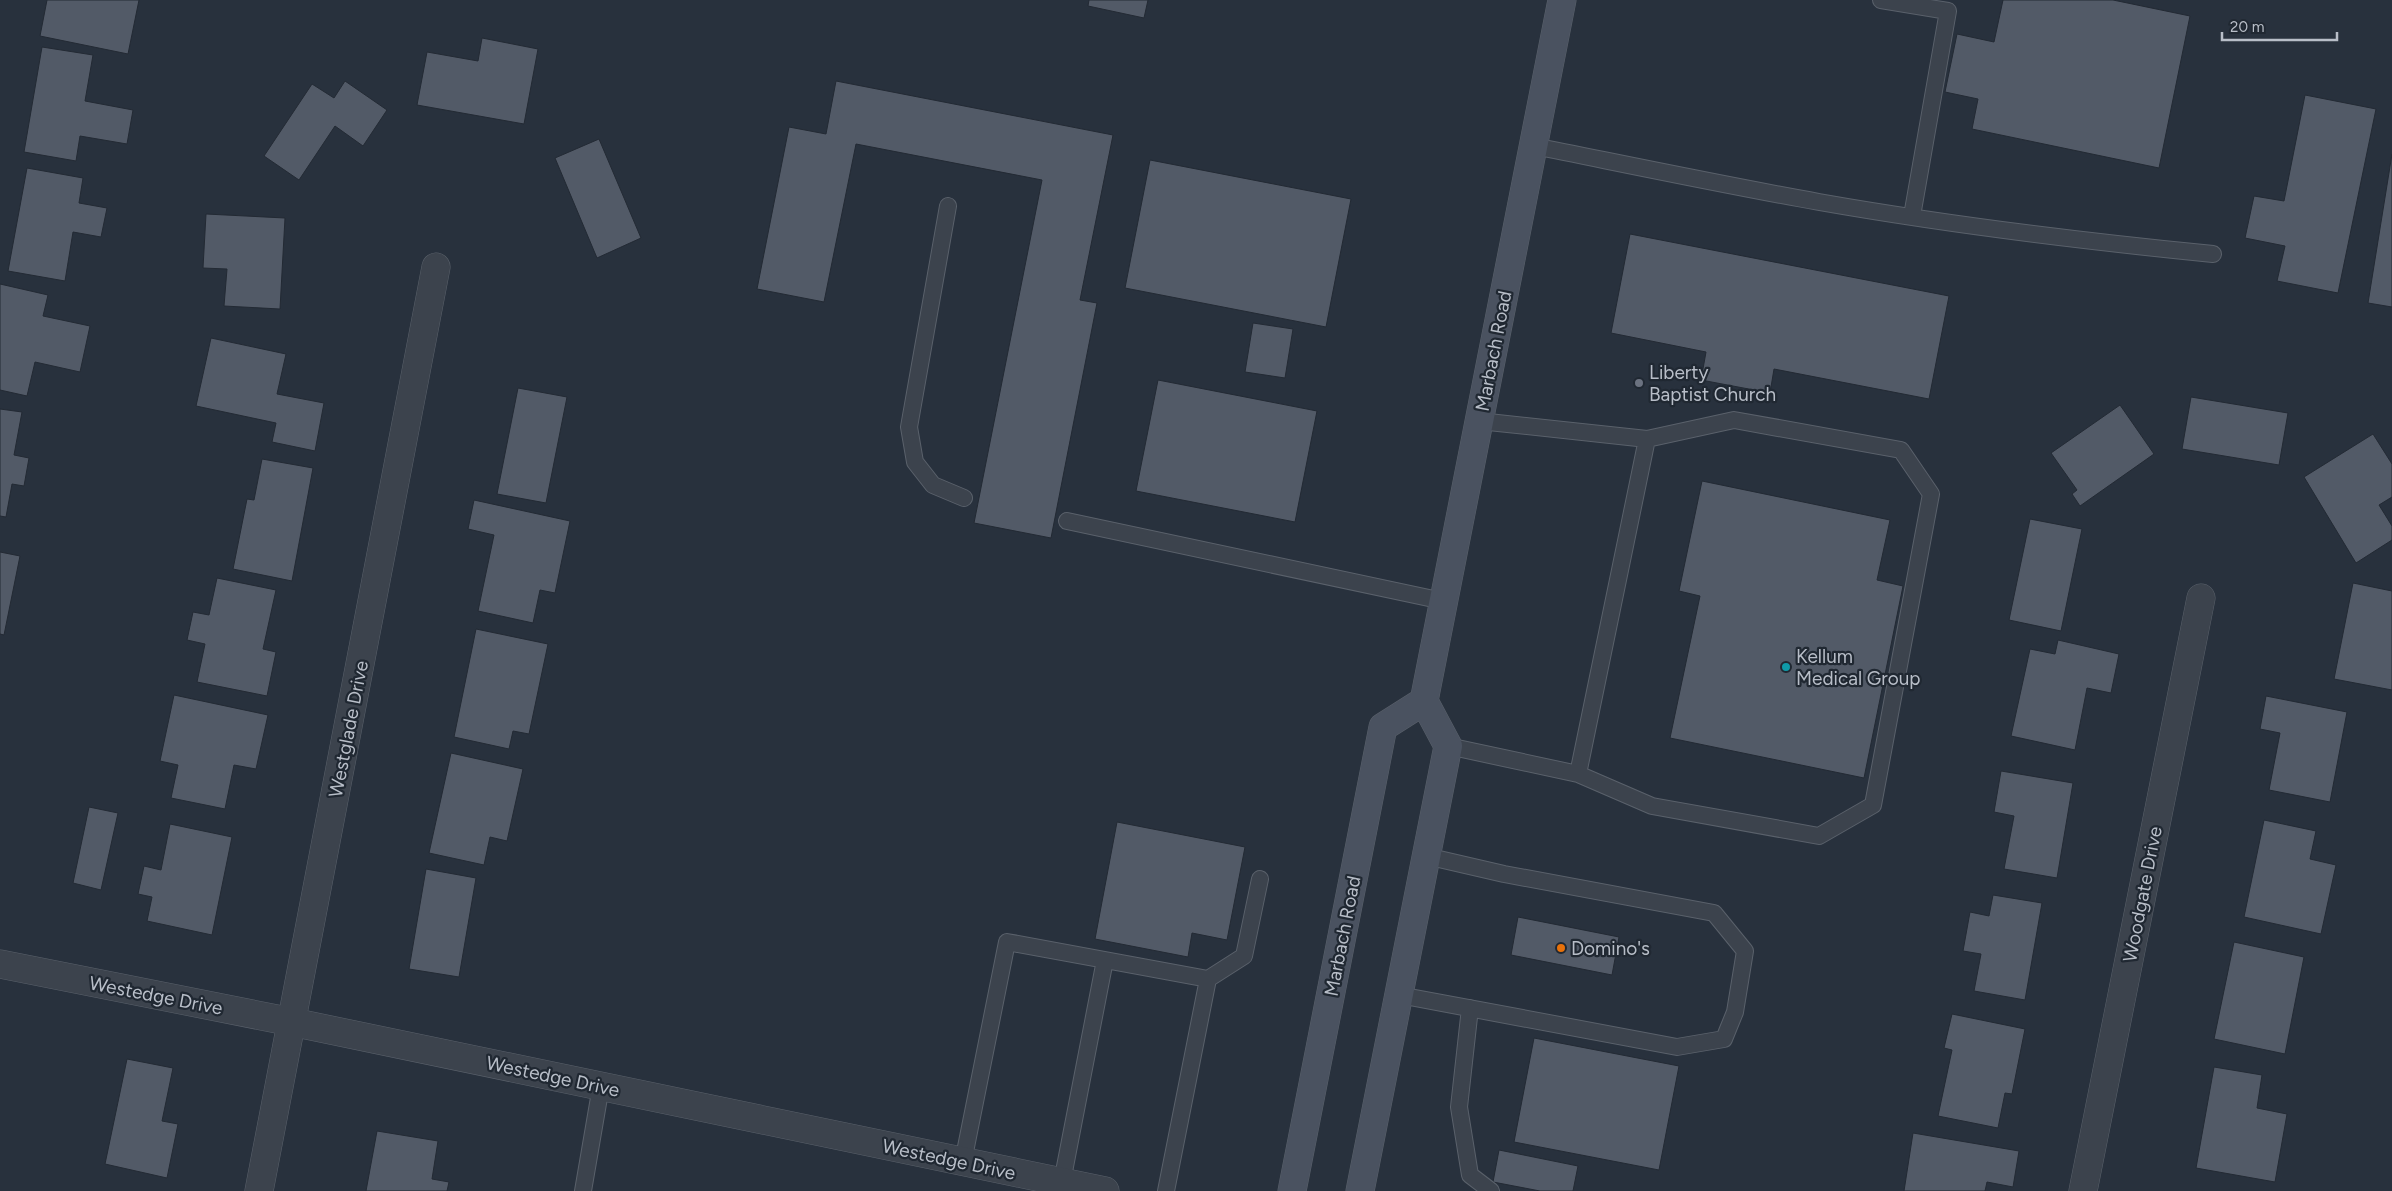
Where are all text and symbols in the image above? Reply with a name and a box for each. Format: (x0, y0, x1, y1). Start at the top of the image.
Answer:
scale bar (2222, 10, 2337, 42)
text: 20 m (2230, 18, 2264, 36)
street label: Marbach Road (1471, 289, 1516, 413)
place label: Liberty Baptist Church (1649, 361, 1776, 406)
marker: Liberty Baptist Church (1633, 377, 1645, 389)
place label: Kellum Medical Group (1796, 645, 1921, 690)
street label: Westglade Drive (324, 659, 373, 800)
marker: Kellum Medical Group (1780, 661, 1792, 673)
street label: Woodgate Drive (2118, 824, 2167, 964)
street label: Marbach Road (1320, 874, 1365, 998)
place label: Domino's (1571, 937, 1650, 960)
marker: Domino's (1555, 942, 1567, 954)
street label: Westedge Drive (87, 971, 225, 1020)
street label: Westedge Drive (484, 1051, 622, 1102)
street label: Westedge Drive (880, 1134, 1018, 1185)

